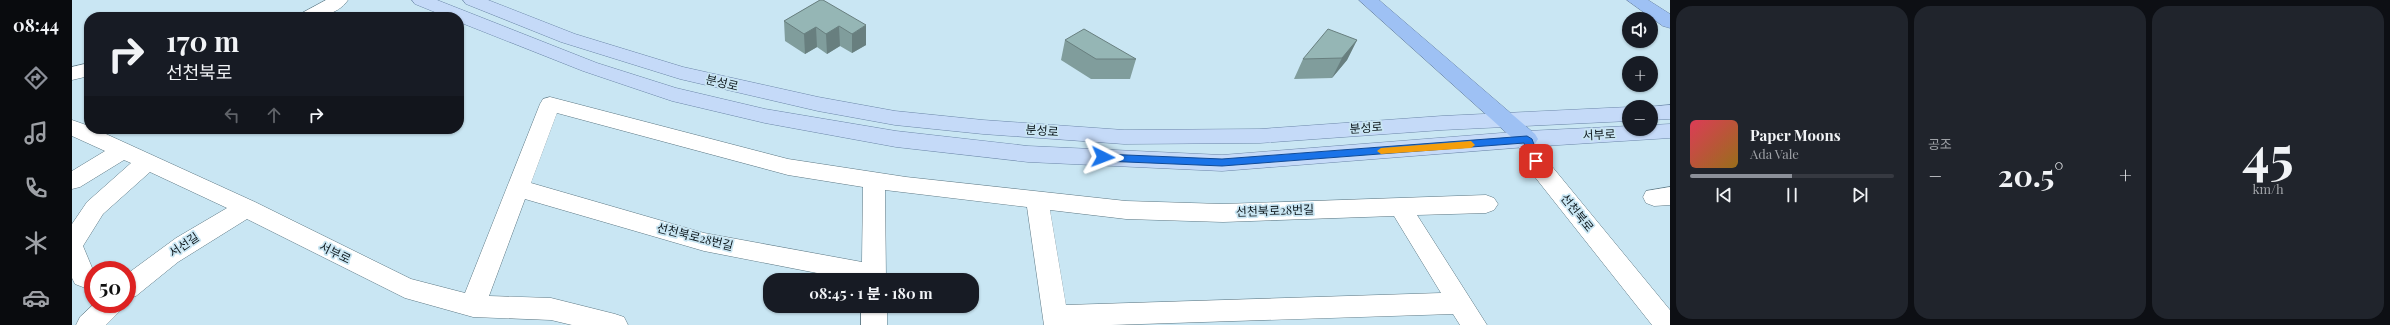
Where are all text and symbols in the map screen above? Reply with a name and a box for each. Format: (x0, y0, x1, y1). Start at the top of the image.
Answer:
map controls (1622, 12, 1658, 136)
button: sound (1622, 12, 1658, 48)
text: 08:44 (13, 13, 59, 37)
text: 170 m (166, 22, 239, 59)
icon: right (100, 28, 152, 80)
button: + (1622, 56, 1658, 92)
text: 선천북로 (166, 60, 232, 84)
icon: directions (22, 64, 50, 92)
street label: 분성로 (704, 71, 740, 94)
button: − (1622, 100, 1658, 136)
icon: left (221, 104, 243, 126)
icon: ahead (263, 104, 285, 126)
icon: right (305, 104, 327, 126)
street label: 분성로 (1349, 118, 1383, 136)
icon: music (22, 119, 50, 147)
text: 45 (2242, 119, 2294, 188)
street label: 분성로 (1025, 121, 1059, 139)
street label: 서부로 (1582, 125, 1616, 143)
text: Paper Moons (1750, 125, 1841, 145)
text: 공조 (1928, 135, 1952, 152)
position arrow (1082, 136, 1124, 178)
pin (1519, 144, 1553, 178)
text: Ada Vale (1750, 145, 1799, 162)
icon: arrive (1525, 150, 1547, 172)
text: 20.5° (1998, 155, 2064, 195)
text: − (1928, 160, 1942, 190)
text: + (2119, 160, 2132, 190)
icon: phone (22, 174, 50, 202)
text: km/h (2252, 180, 2284, 197)
icon: previous (1713, 184, 1735, 206)
icon: pause (1781, 184, 1803, 206)
icon: next (1849, 184, 1871, 206)
street label: 선천북로 (1558, 190, 1598, 235)
street label: 선천북로28번길 (1236, 201, 1314, 219)
street label: 선천북로28번길 (655, 219, 735, 253)
street label: 서선길 (165, 228, 202, 260)
icon: climate (22, 229, 50, 257)
street label: 서부로 (317, 238, 354, 267)
speed limit sign: 50 (84, 261, 136, 313)
text: 08:45 · 1 분 · 180 m (809, 283, 933, 303)
icon: car (22, 284, 50, 312)

